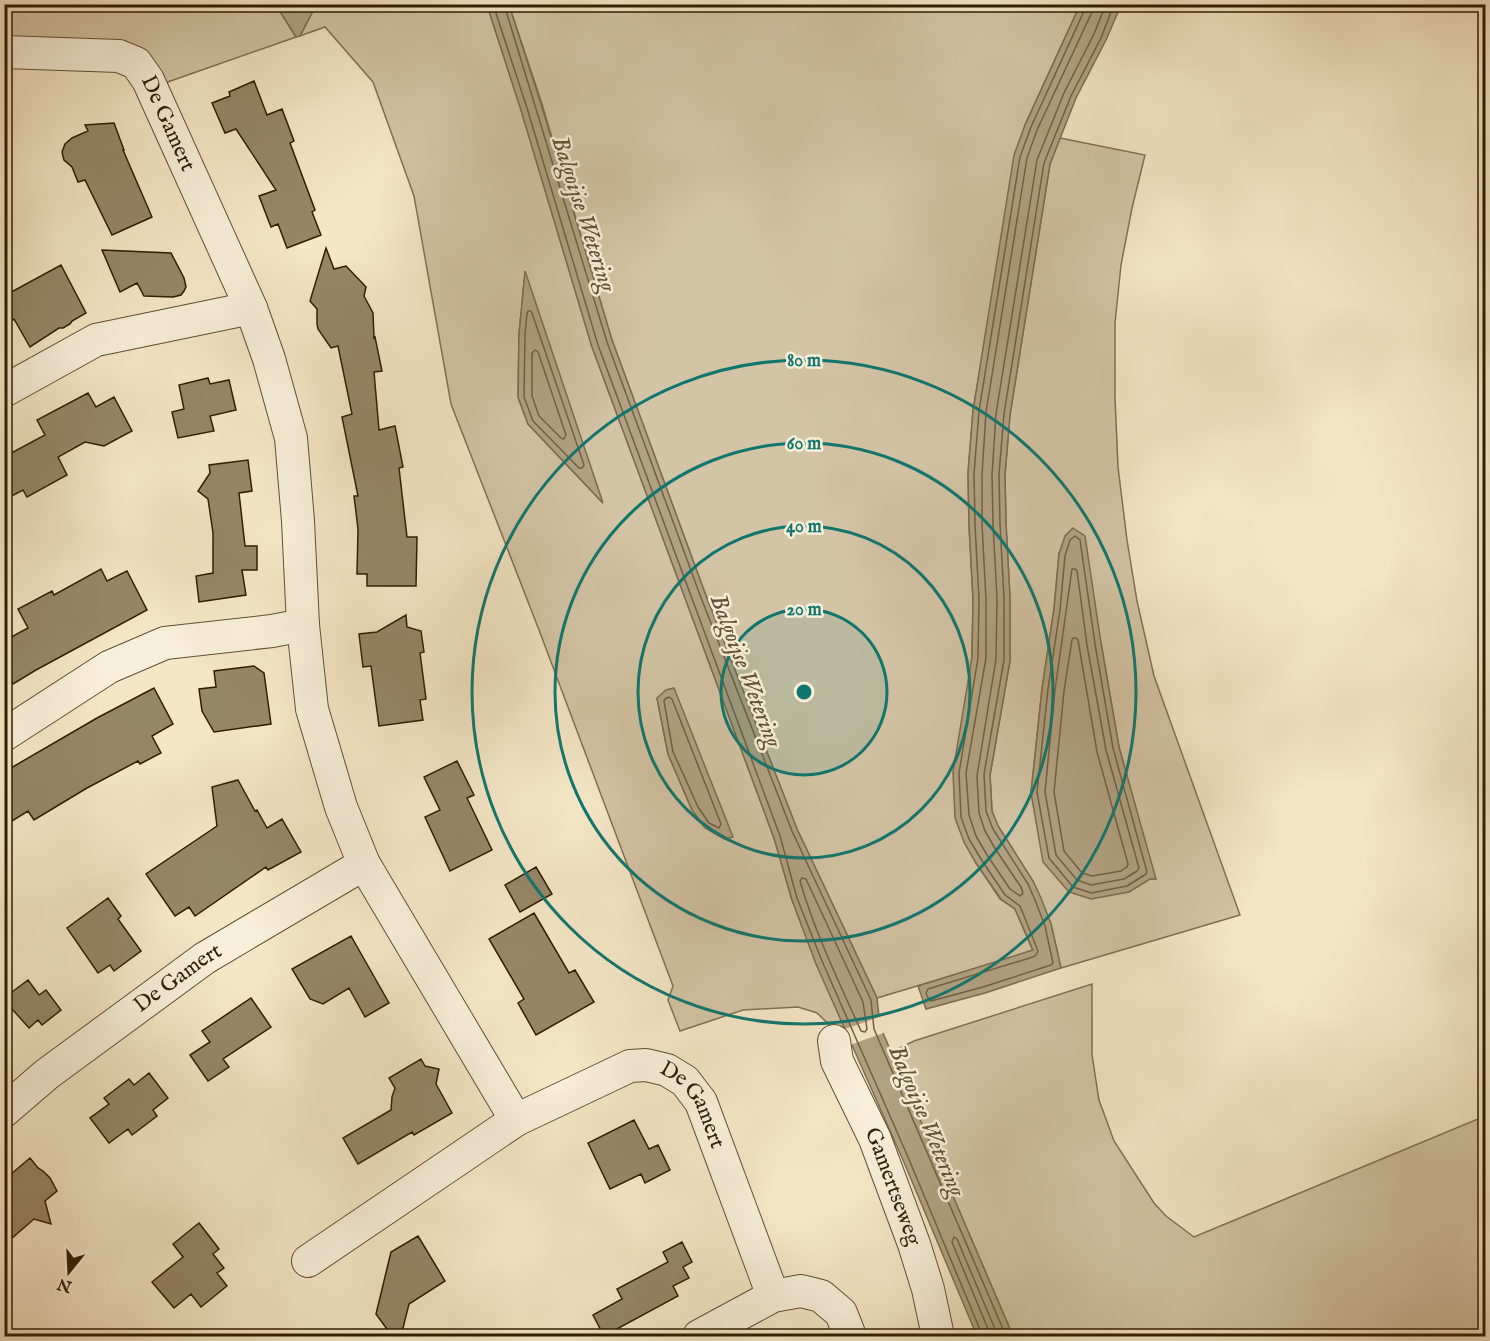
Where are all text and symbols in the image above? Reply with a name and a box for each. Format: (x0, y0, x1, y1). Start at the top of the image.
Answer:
street label: De Gamert (134, 71, 202, 176)
water label: Balgoijse Wetering (543, 132, 623, 297)
text: 80 m (787, 350, 821, 373)
text: 60 m (787, 433, 821, 456)
text: 40 m (786, 516, 822, 539)
water label: Balgoijse Wetering (702, 590, 789, 753)
text: 20 m (786, 599, 822, 622)
centre of rings (794, 682, 814, 702)
street label: De Gamert (128, 937, 227, 1020)
water label: Balgoijse Wetering (880, 1041, 972, 1202)
street label: De Gamert (654, 1055, 731, 1153)
street label: Gamertseweg (858, 1123, 928, 1251)
north arrow (39, 1242, 99, 1302)
text: N (55, 1273, 76, 1296)

